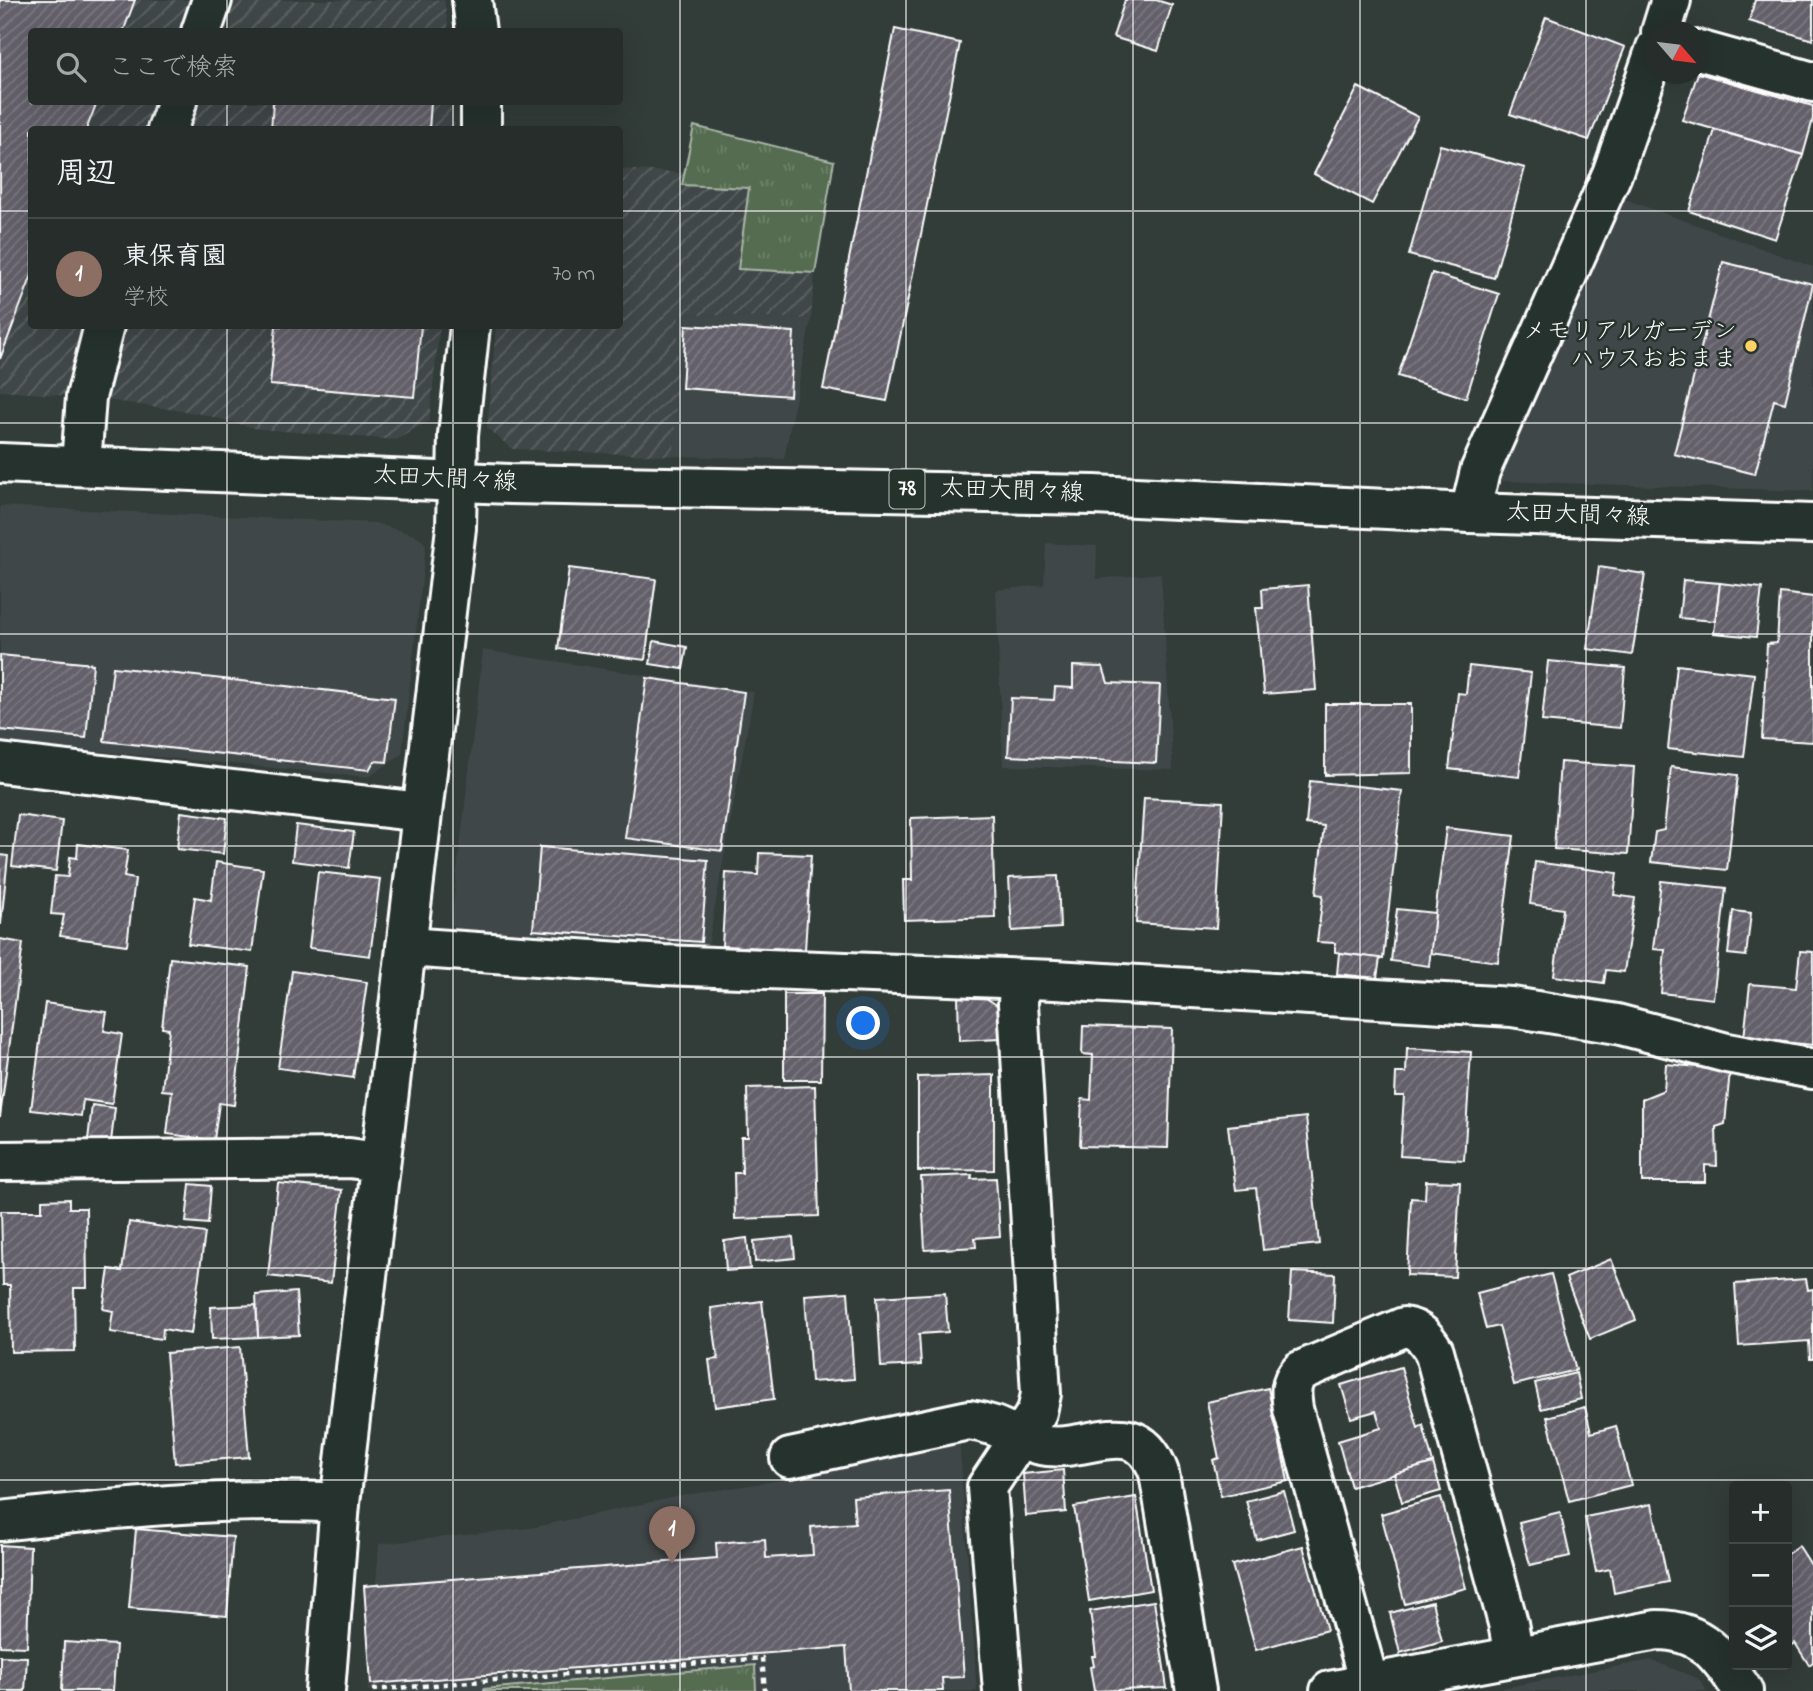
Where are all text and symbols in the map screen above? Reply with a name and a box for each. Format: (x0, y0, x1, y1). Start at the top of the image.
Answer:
north arrow (1645, 21, 1708, 84)
search box (28, 28, 623, 105)
icon: search (52, 48, 90, 86)
text: ここで検索 (108, 50, 238, 88)
text: 周辺 (56, 153, 116, 197)
text: 東保育園 (123, 239, 227, 277)
text: 1 (75, 258, 83, 291)
text: 70 m (552, 258, 595, 291)
text: 学校 (123, 282, 169, 315)
place label: メモリアルガーデン ハウスおおまま (1522, 315, 1737, 378)
marker: メモリアルガーデン ハウスおおまま (1743, 338, 1759, 354)
street label: 太田大間々線 (372, 459, 518, 501)
road number: 78 (890, 470, 925, 509)
street label: 太田大間々線 (939, 472, 1085, 512)
street label: 太田大間々線 (1505, 496, 1651, 536)
your location (846, 1006, 880, 1040)
map controls (1729, 1481, 1792, 1670)
button: + (1729, 1481, 1792, 1544)
pin: 1 (649, 1506, 695, 1564)
button: − (1729, 1544, 1792, 1607)
button: layers (1729, 1607, 1792, 1670)

